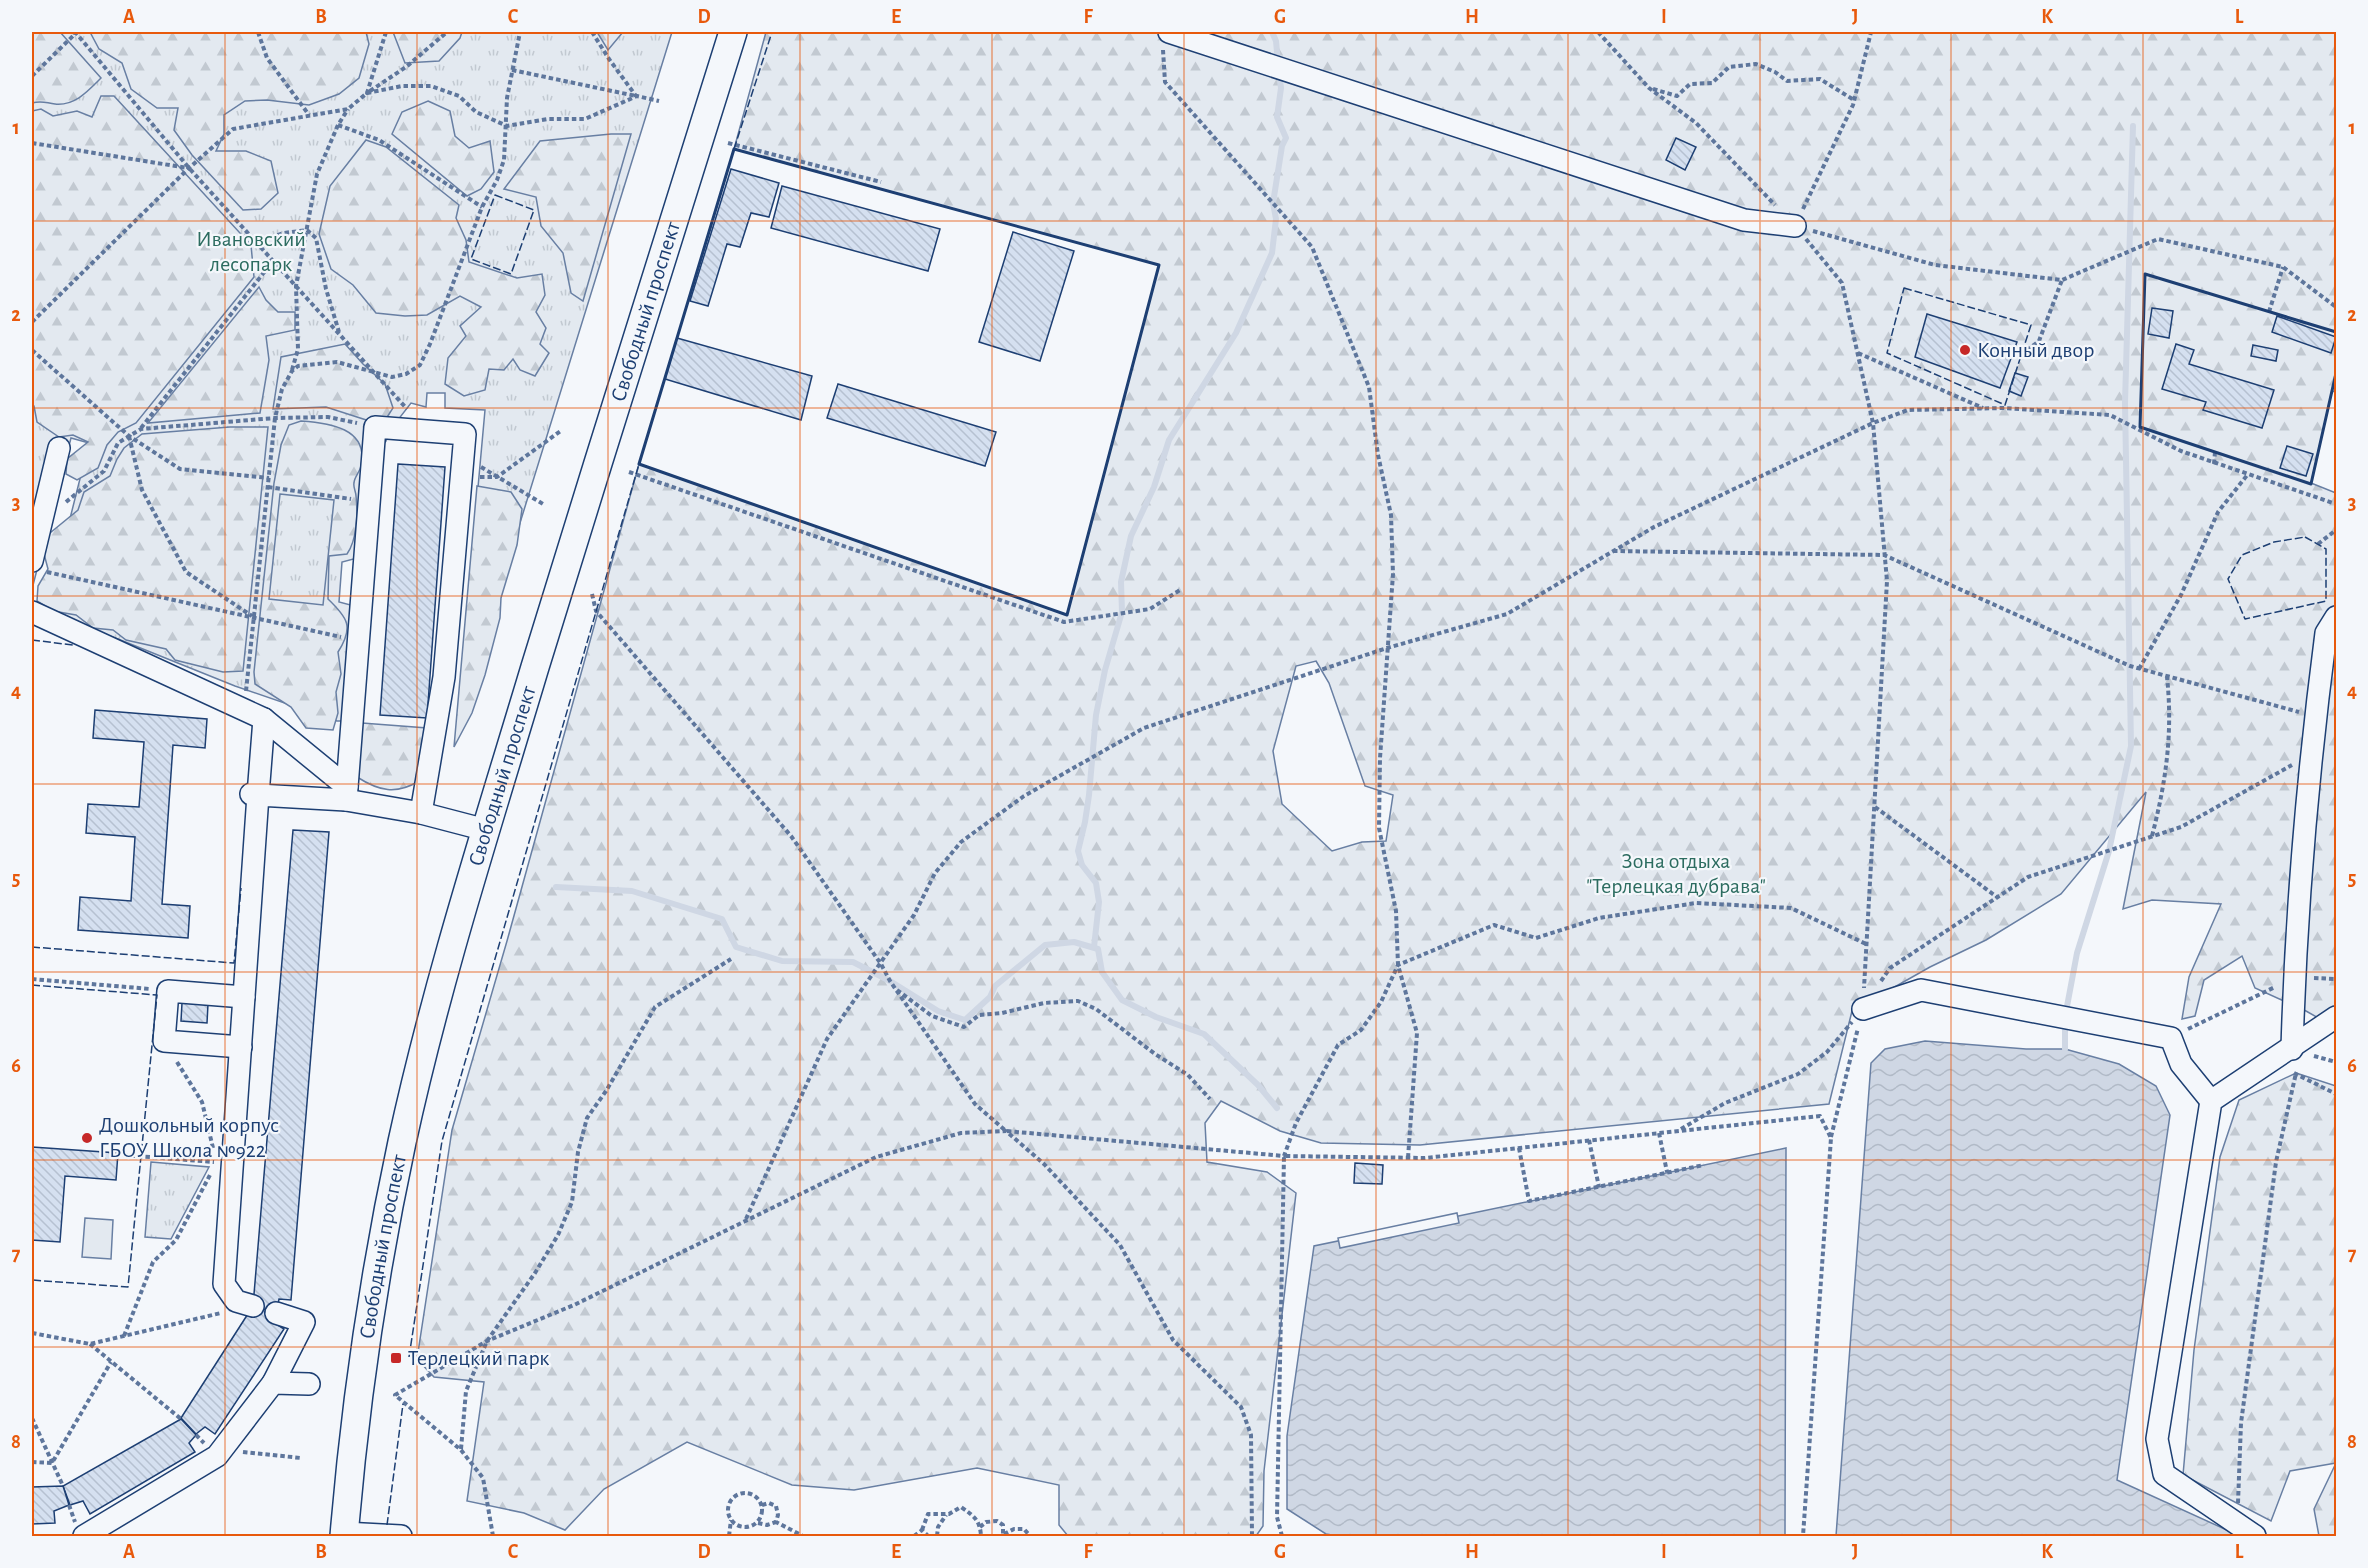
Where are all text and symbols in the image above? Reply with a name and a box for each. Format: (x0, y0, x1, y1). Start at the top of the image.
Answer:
text: A (123, 7, 135, 27)
text: B (315, 7, 327, 27)
text: C (508, 7, 519, 27)
text: D (697, 7, 711, 27)
text: E (891, 7, 901, 27)
text: F (1083, 7, 1093, 27)
text: G (1274, 7, 1286, 27)
text: H (1465, 7, 1479, 27)
text: I (1661, 7, 1667, 27)
text: J (1852, 7, 1858, 27)
text: K (2041, 7, 2053, 27)
text: L (2235, 7, 2244, 27)
text: 1 (12, 118, 20, 138)
text: 1 (2348, 118, 2356, 138)
street label: Свободный проспект (607, 218, 684, 404)
park label: Ивановский лесопарк (196, 228, 306, 275)
text: 2 (11, 305, 21, 325)
text: 2 (2347, 305, 2357, 325)
place label: Конный двор (1977, 339, 2094, 361)
marker: Конный двор (1958, 343, 1972, 357)
text: 3 (12, 493, 20, 513)
text: 3 (2348, 493, 2356, 513)
text: 4 (11, 681, 21, 701)
text: 4 (2347, 681, 2357, 701)
street label: Свободный проспект (464, 682, 540, 869)
park label: Зона отдыха "Терлецкая дубрава" (1586, 850, 1766, 897)
text: 5 (12, 869, 20, 889)
text: 5 (2348, 869, 2356, 889)
text: 6 (11, 1056, 21, 1076)
text: 6 (2347, 1056, 2357, 1076)
place label: Дошкольный корпус ГБОУ Школа №922 (99, 1114, 279, 1161)
marker: Дошкольный корпус ГБОУ Школа №922 (80, 1131, 94, 1145)
street label: Свободный проспект (356, 1151, 410, 1340)
text: 7 (12, 1244, 21, 1264)
text: 7 (2348, 1244, 2357, 1264)
place label: Терлецкий парк (408, 1347, 549, 1369)
marker: Терлецкий парк (389, 1351, 403, 1365)
text: 8 (11, 1432, 21, 1452)
text: 8 (2347, 1432, 2357, 1452)
text: A (123, 1542, 135, 1562)
text: B (315, 1542, 327, 1562)
text: C (508, 1542, 519, 1562)
text: D (697, 1542, 711, 1562)
text: E (891, 1542, 901, 1562)
text: F (1083, 1542, 1093, 1562)
text: G (1274, 1542, 1286, 1562)
text: H (1465, 1542, 1479, 1562)
text: I (1661, 1542, 1667, 1562)
text: J (1852, 1542, 1858, 1562)
text: K (2041, 1542, 2053, 1562)
text: L (2235, 1542, 2244, 1562)

